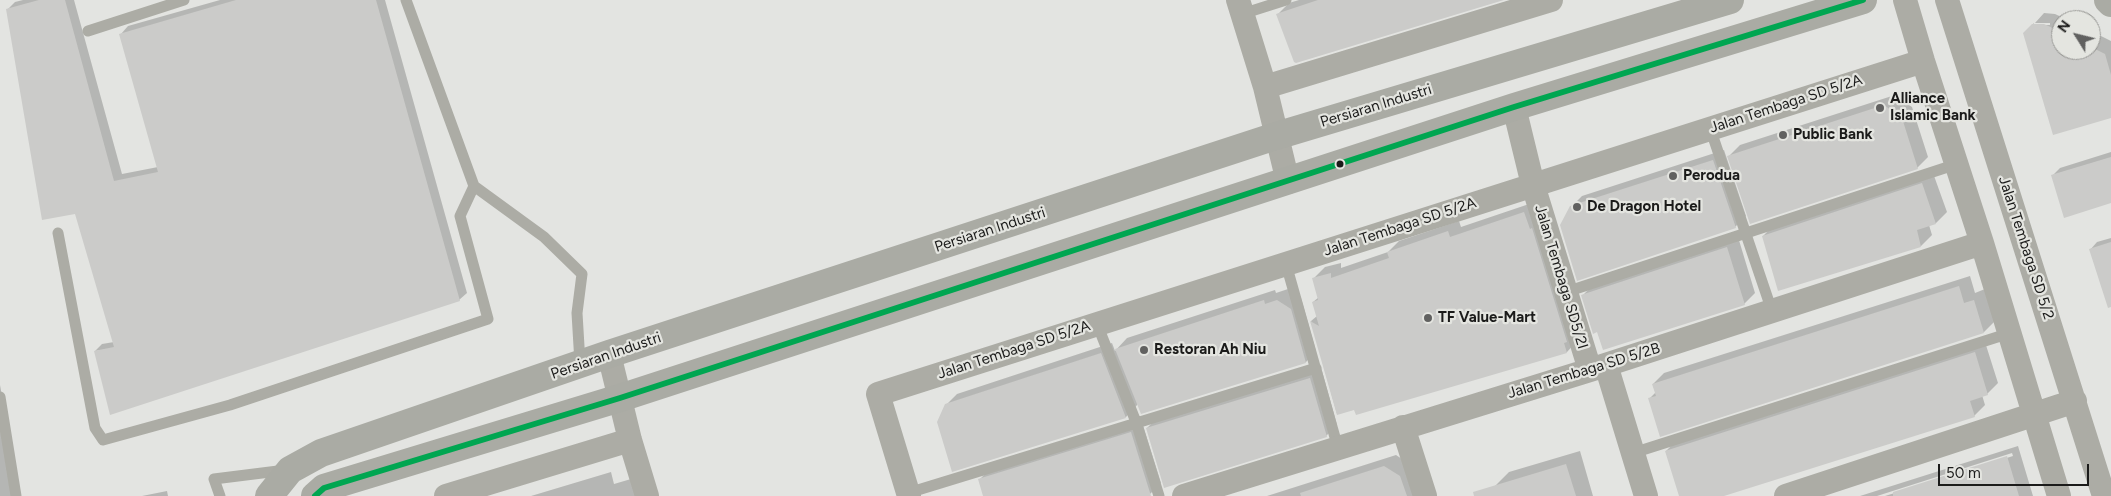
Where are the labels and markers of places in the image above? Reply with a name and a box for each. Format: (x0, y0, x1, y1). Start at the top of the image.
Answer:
place label: Alliance Islamic Bank (1890, 90, 1976, 125)
marker: Alliance Islamic Bank (1874, 102, 1886, 114)
place label: Public Bank (1793, 126, 1873, 144)
marker: Public Bank (1777, 129, 1789, 141)
unlabelled marker (1335, 159, 1345, 169)
place label: Perodua (1683, 167, 1740, 185)
marker: Perodua (1667, 170, 1679, 182)
place label: De Dragon Hotel (1587, 198, 1701, 216)
marker: De Dragon Hotel (1571, 201, 1583, 213)
place label: TF Value-Mart (1438, 309, 1536, 327)
marker: TF Value-Mart (1422, 312, 1434, 324)
place label: Restoran Ah Niu (1154, 341, 1266, 359)
marker: Restoran Ah Niu (1138, 344, 1150, 356)

